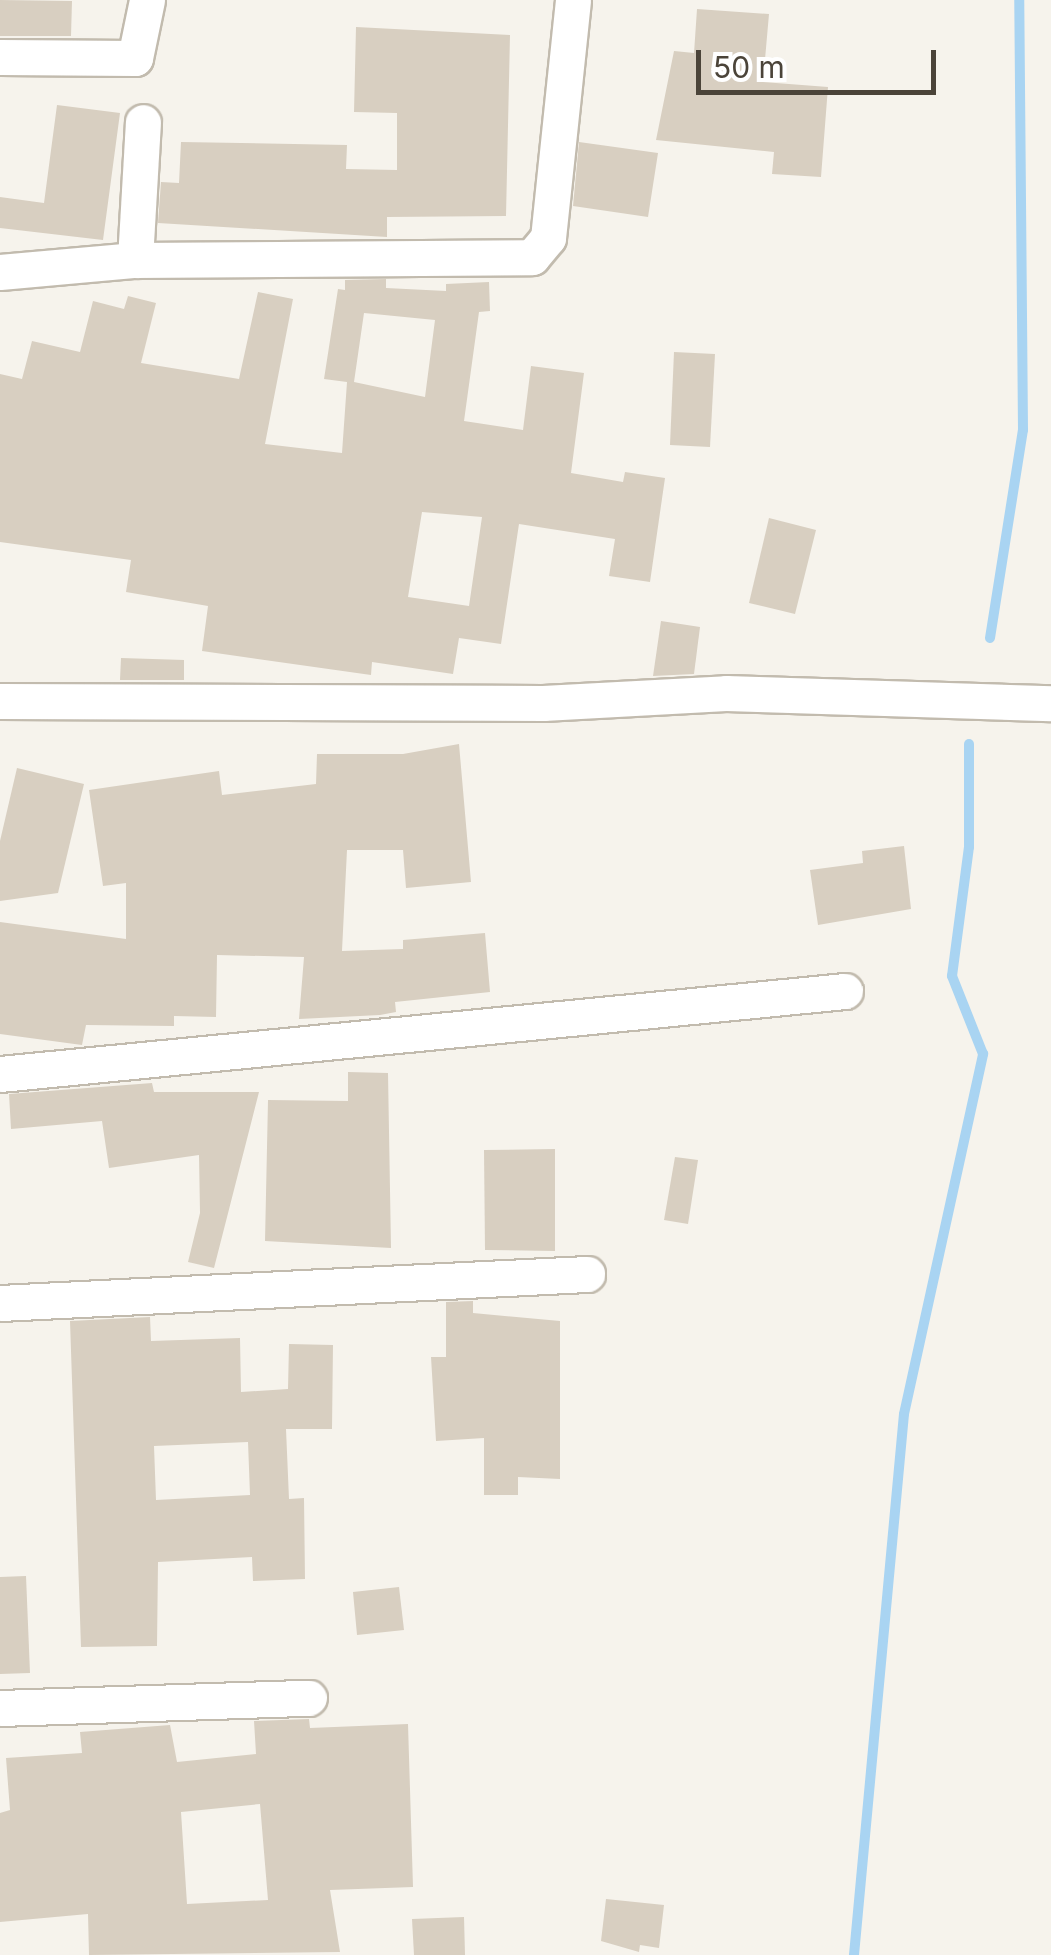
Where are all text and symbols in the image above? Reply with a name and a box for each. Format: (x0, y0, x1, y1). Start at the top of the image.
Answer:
scale bar (701, 30, 941, 92)
text: 50 m (713, 49, 785, 85)

